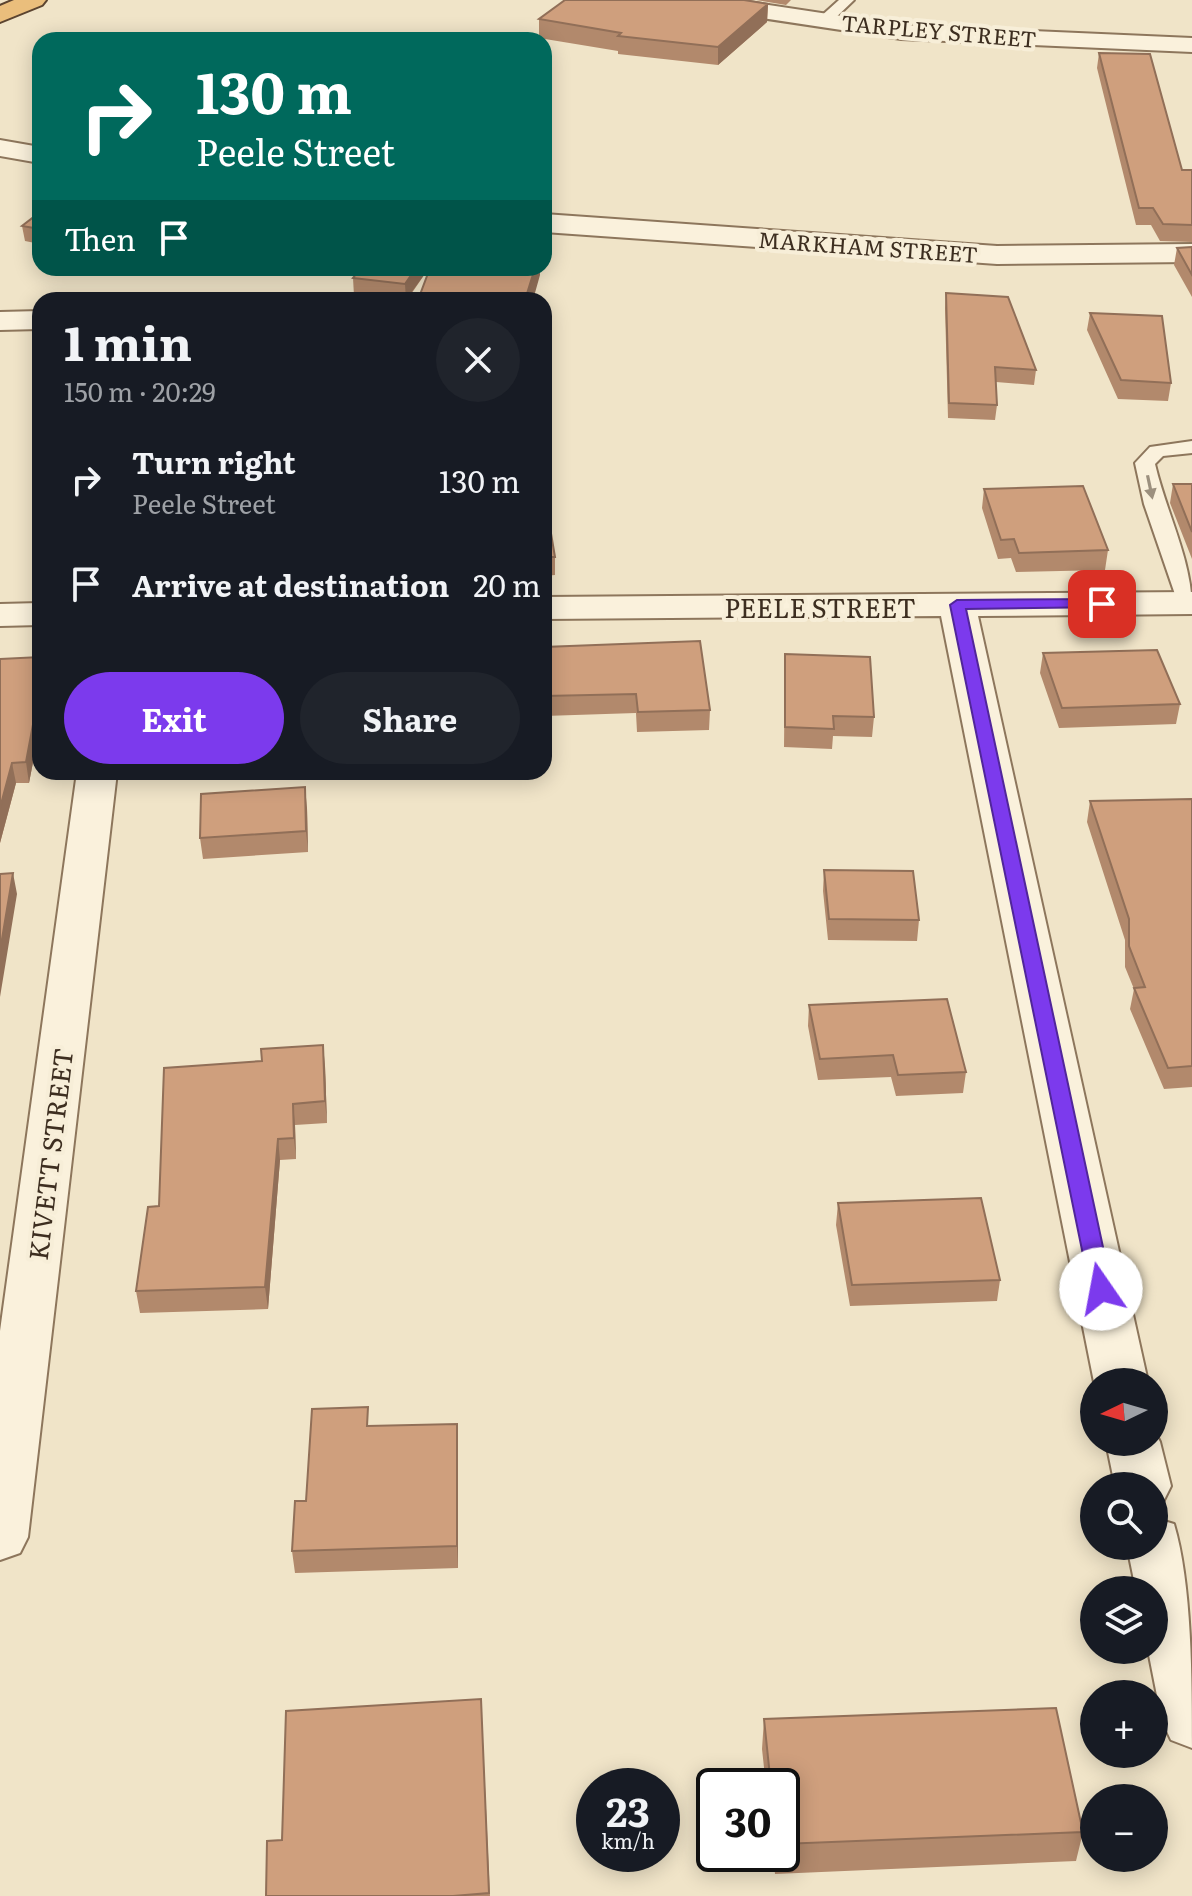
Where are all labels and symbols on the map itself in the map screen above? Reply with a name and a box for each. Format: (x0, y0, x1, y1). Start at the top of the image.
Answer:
street label: TARPLEY STREET (840, 5, 1038, 55)
street label: MARKHAM STREET (757, 222, 979, 270)
one-way arrow (1144, 475, 1157, 500)
pin (1068, 570, 1136, 638)
street label: PEELE STREET (724, 587, 916, 626)
street label: KIVETT STREET (17, 1046, 81, 1262)
position arrow (1059, 1247, 1143, 1331)
north arrow (1080, 1368, 1168, 1456)
speed limit sign: 30 (696, 1768, 800, 1872)

